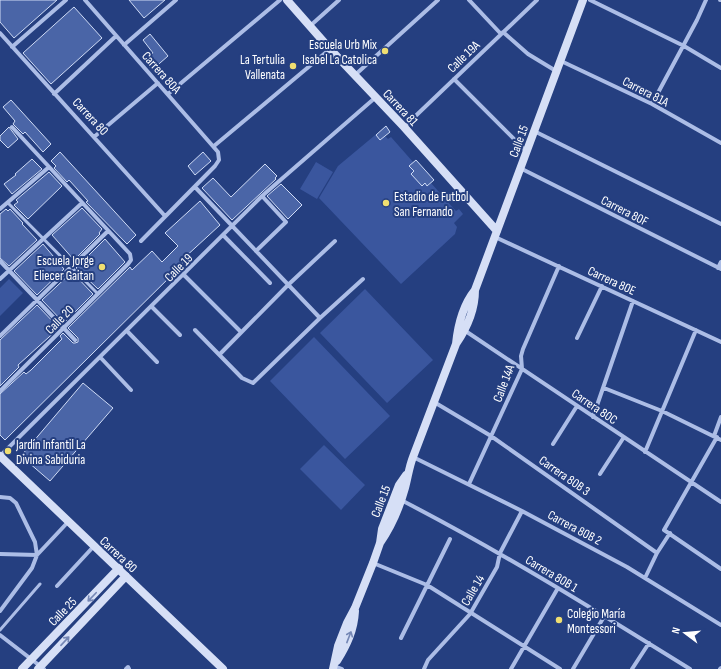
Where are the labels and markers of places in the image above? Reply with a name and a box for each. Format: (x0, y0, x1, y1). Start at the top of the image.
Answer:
place label: Escuela Urb Mix Isabel La Catolica (302, 37, 377, 68)
marker: Escuela Urb Mix Isabel La Catolica (380, 46, 390, 56)
place label: La Tertulia Vallenata (240, 52, 285, 83)
marker: La Tertulia Vallenata (288, 61, 298, 71)
place label: Estadio de Futbol San Fernando (394, 189, 468, 220)
marker: Estadio de Futbol San Fernando (381, 198, 391, 208)
place label: Escuela Jorge Eliecer Gaitan (34, 253, 94, 284)
marker: Escuela Jorge Eliecer Gaitan (97, 262, 107, 272)
place label: Jardín Infantil La Divina Sabiduria (15, 437, 86, 468)
marker: Jardín Infantil La Divina Sabiduria (3, 446, 13, 456)
place label: Colegio María Montessori (567, 606, 625, 637)
marker: Colegio María Montessori (554, 615, 564, 625)

